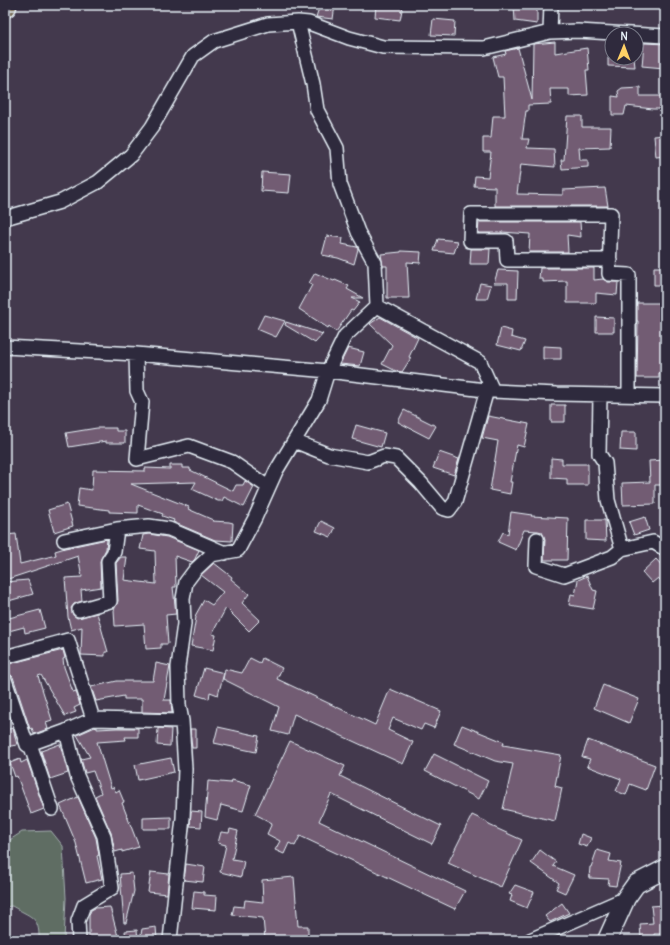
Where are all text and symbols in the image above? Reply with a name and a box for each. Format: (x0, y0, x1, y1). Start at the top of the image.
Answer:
north arrow (604, 26, 644, 66)
text: N (620, 29, 628, 43)

